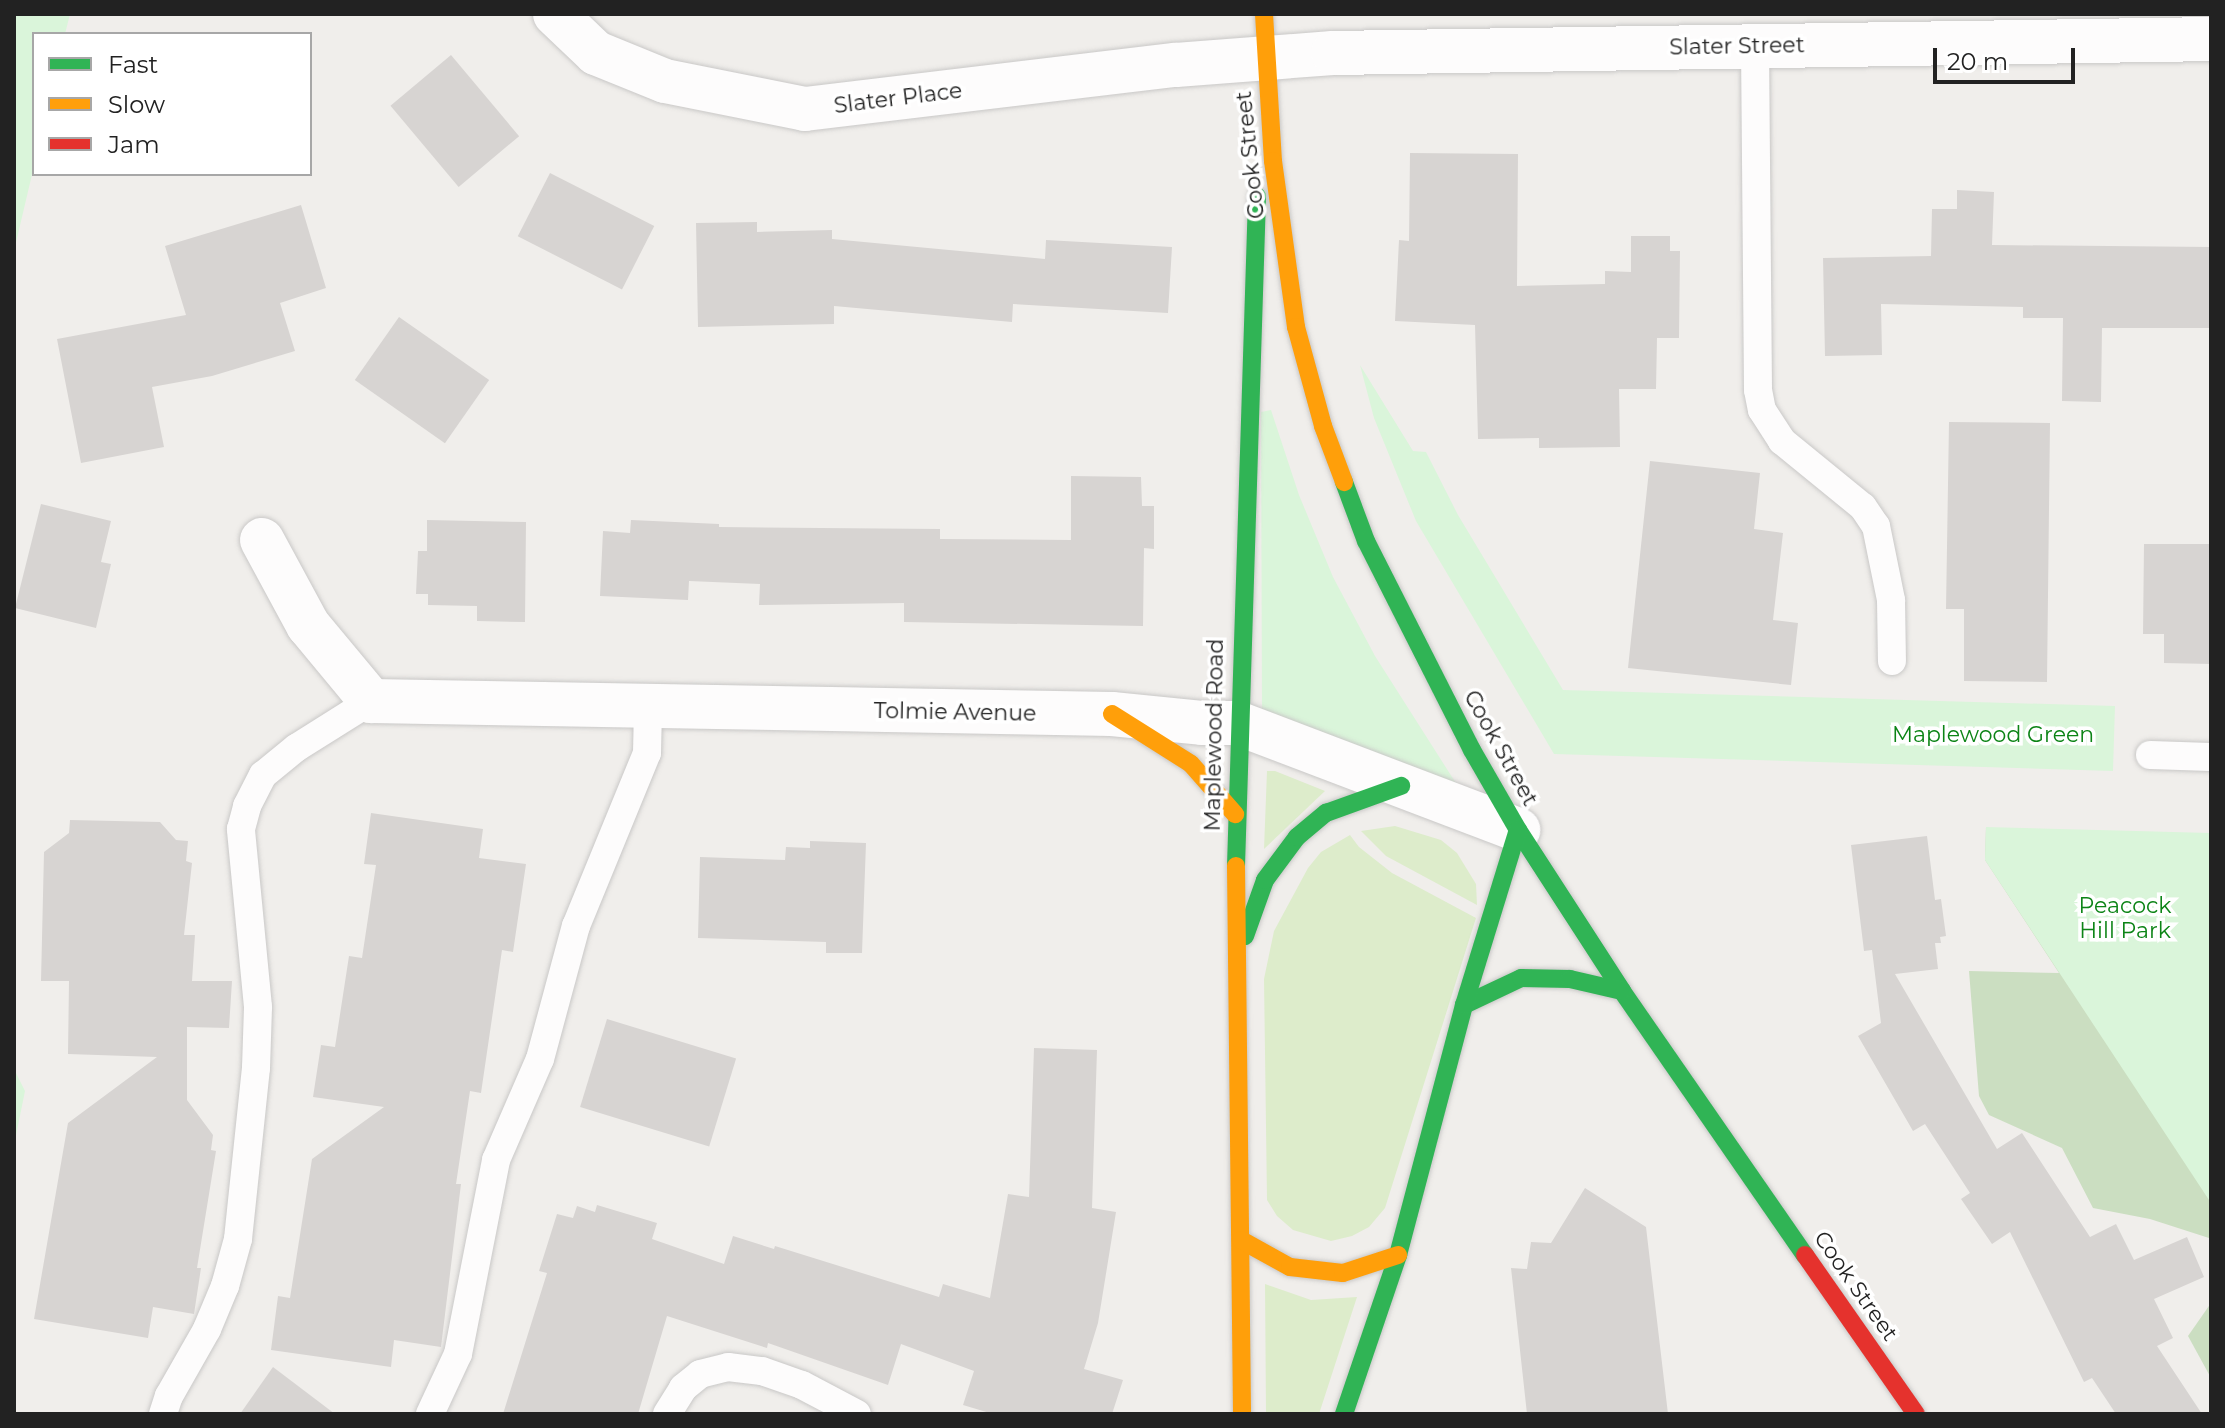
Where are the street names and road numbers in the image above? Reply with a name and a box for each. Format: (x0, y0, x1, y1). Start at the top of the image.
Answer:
street label: Slater Street (1669, 32, 1805, 60)
street label: Slater Place (832, 77, 964, 119)
street label: Cook Street (1230, 90, 1270, 220)
street label: Maplewood Road (1199, 638, 1229, 832)
street label: Cook Street (1458, 686, 1544, 810)
street label: Tolmie Avenue (874, 697, 1036, 727)
street label: Cook Street (1808, 1226, 1904, 1346)

